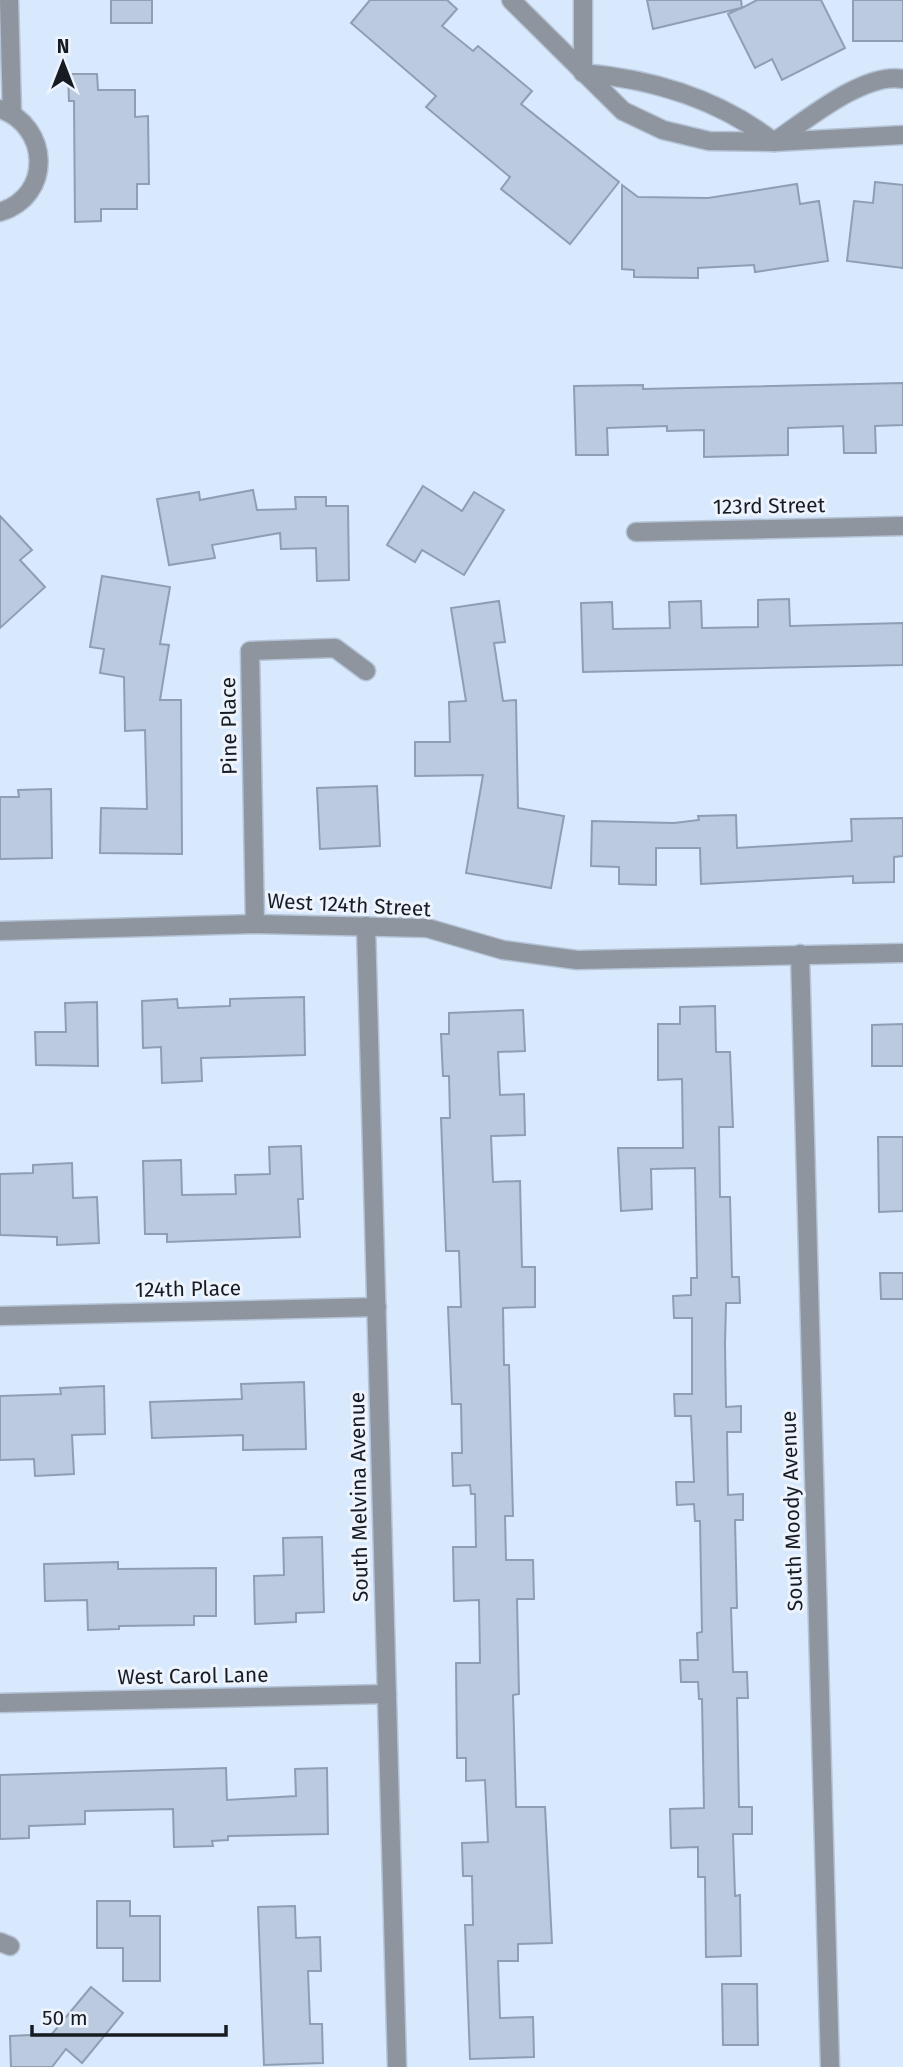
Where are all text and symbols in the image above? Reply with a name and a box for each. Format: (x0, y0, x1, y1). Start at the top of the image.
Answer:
north arrow (28, 28, 98, 98)
text: N (57, 35, 69, 58)
street label: 123rd Street (713, 492, 826, 520)
street label: Pine Place (215, 677, 243, 775)
street label: West 124th Street (266, 888, 432, 922)
street label: 124th Place (135, 1275, 241, 1303)
street label: South Melvina Avenue (344, 1392, 374, 1602)
street label: South Moody Avenue (776, 1410, 808, 1612)
street label: West Carol Lane (117, 1662, 269, 1690)
scale bar (32, 1994, 226, 2038)
text: 50 m (42, 2005, 88, 2031)

